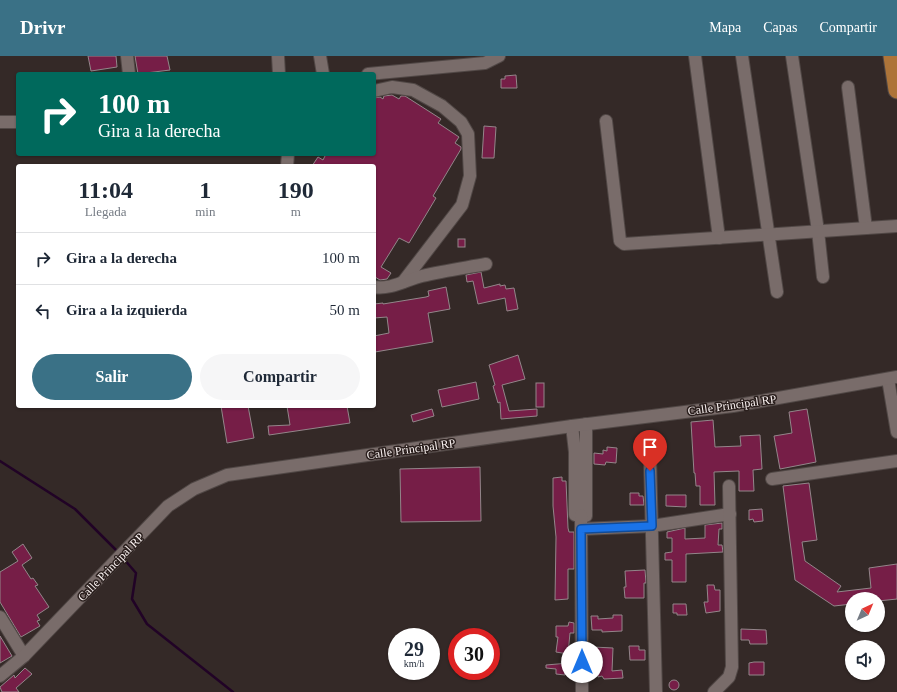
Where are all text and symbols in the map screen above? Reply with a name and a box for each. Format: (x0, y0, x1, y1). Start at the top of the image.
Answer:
text: Drivr (20, 17, 65, 38)
text: Mapa (709, 20, 741, 35)
text: Capas (763, 20, 797, 35)
text: Compartir (819, 20, 877, 35)
icon: right (32, 88, 84, 140)
text: 100 m (98, 88, 170, 119)
text: Gira a la derecha (98, 121, 220, 141)
text: 11:04 (78, 177, 133, 203)
text: 1 (199, 177, 211, 203)
text: 190 (278, 177, 314, 203)
text: Llegada (85, 204, 127, 219)
text: min (195, 204, 215, 219)
text: m (291, 204, 301, 219)
icon: right (32, 248, 54, 270)
text: Gira a la derecha (66, 250, 177, 266)
text: 100 m (322, 250, 360, 266)
icon: left (32, 300, 54, 322)
text: Gira a la izquierda (66, 302, 187, 318)
text: 50 m (330, 302, 360, 318)
button: Salir (32, 354, 192, 400)
button: Compartir (200, 354, 360, 400)
street label: Calle Principal RP (687, 392, 778, 418)
pin (633, 430, 667, 471)
street label: Calle Principal RP (366, 436, 457, 462)
icon: arrive (639, 436, 661, 458)
street label: Calle Principal RP (75, 530, 147, 604)
north arrow (845, 592, 885, 632)
map controls (845, 592, 885, 680)
speed limit sign: 30 (448, 628, 500, 680)
text: 29 (404, 638, 424, 660)
button: sound (845, 640, 885, 680)
position arrow (561, 641, 603, 683)
text: km/h (404, 658, 424, 669)

